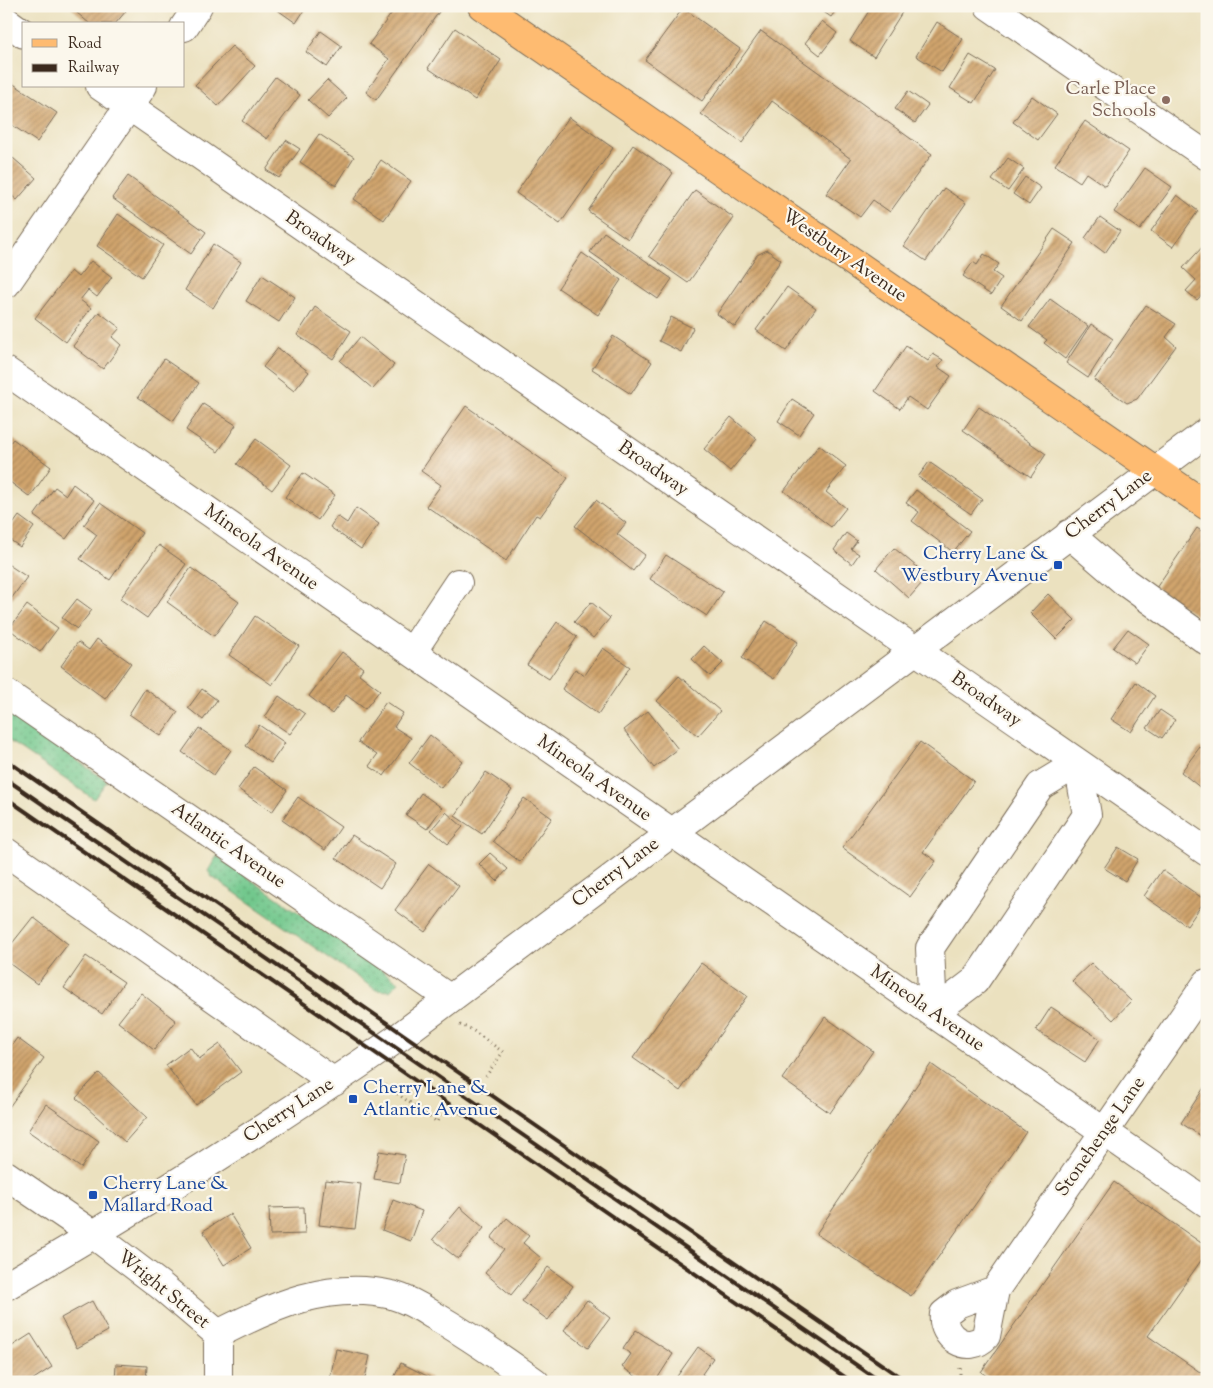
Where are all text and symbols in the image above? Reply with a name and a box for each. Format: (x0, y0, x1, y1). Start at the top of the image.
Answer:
legend (22, 22, 185, 88)
text: Road (68, 34, 102, 55)
text: Railway (68, 58, 120, 79)
place label: Carle Place Schools (1065, 76, 1156, 125)
marker: Carle Place Schools (1160, 94, 1172, 106)
street label: Westbury Avenue (776, 203, 912, 309)
street label: Broadway (279, 205, 361, 274)
street label: Broadway (612, 435, 694, 504)
street label: Cherry Lane (1060, 463, 1158, 547)
street label: Mineola Avenue (198, 498, 324, 598)
place label: Cherry Lane & Westbury Avenue (901, 541, 1048, 590)
marker: Cherry Lane & Westbury Avenue (1052, 559, 1064, 571)
street label: Broadway (945, 666, 1027, 735)
street label: Mineola Avenue (531, 729, 657, 829)
street label: Atlantic Avenue (165, 796, 291, 896)
street label: Cherry Lane (567, 831, 665, 915)
street label: Mineola Avenue (864, 959, 990, 1059)
street label: Stonehenge Lane (1049, 1071, 1153, 1203)
street label: Cherry Lane (238, 1072, 340, 1150)
place label: Cherry Lane & Atlantic Avenue (363, 1075, 498, 1124)
marker: Cherry Lane & Atlantic Avenue (347, 1093, 359, 1105)
place label: Cherry Lane & Mallard Road (103, 1171, 228, 1220)
marker: Cherry Lane & Mallard Road (87, 1189, 99, 1201)
street label: Wright Street (111, 1244, 215, 1336)

